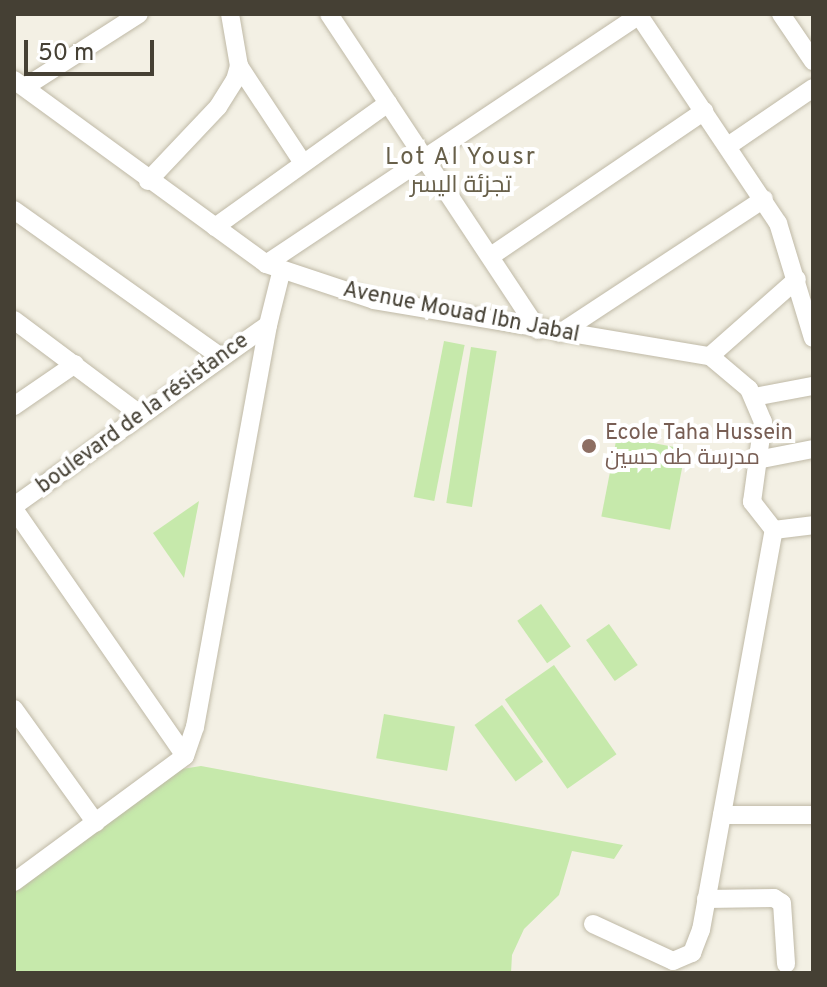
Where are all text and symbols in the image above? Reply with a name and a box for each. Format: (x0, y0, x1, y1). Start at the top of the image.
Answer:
scale bar (28, 24, 158, 74)
text: 50 m (38, 39, 94, 69)
district label: Lot Al Yousr تجزئة اليسر (384, 145, 538, 201)
street label: Avenue Mouad Ibn Jabal (341, 277, 581, 349)
street label: boulevard de la résistance (32, 328, 254, 500)
place label: Ecole Taha Hussein مدرسة طه حسين (605, 420, 794, 472)
marker: Ecole Taha Hussein مدرسة طه حسين (580, 437, 598, 455)

